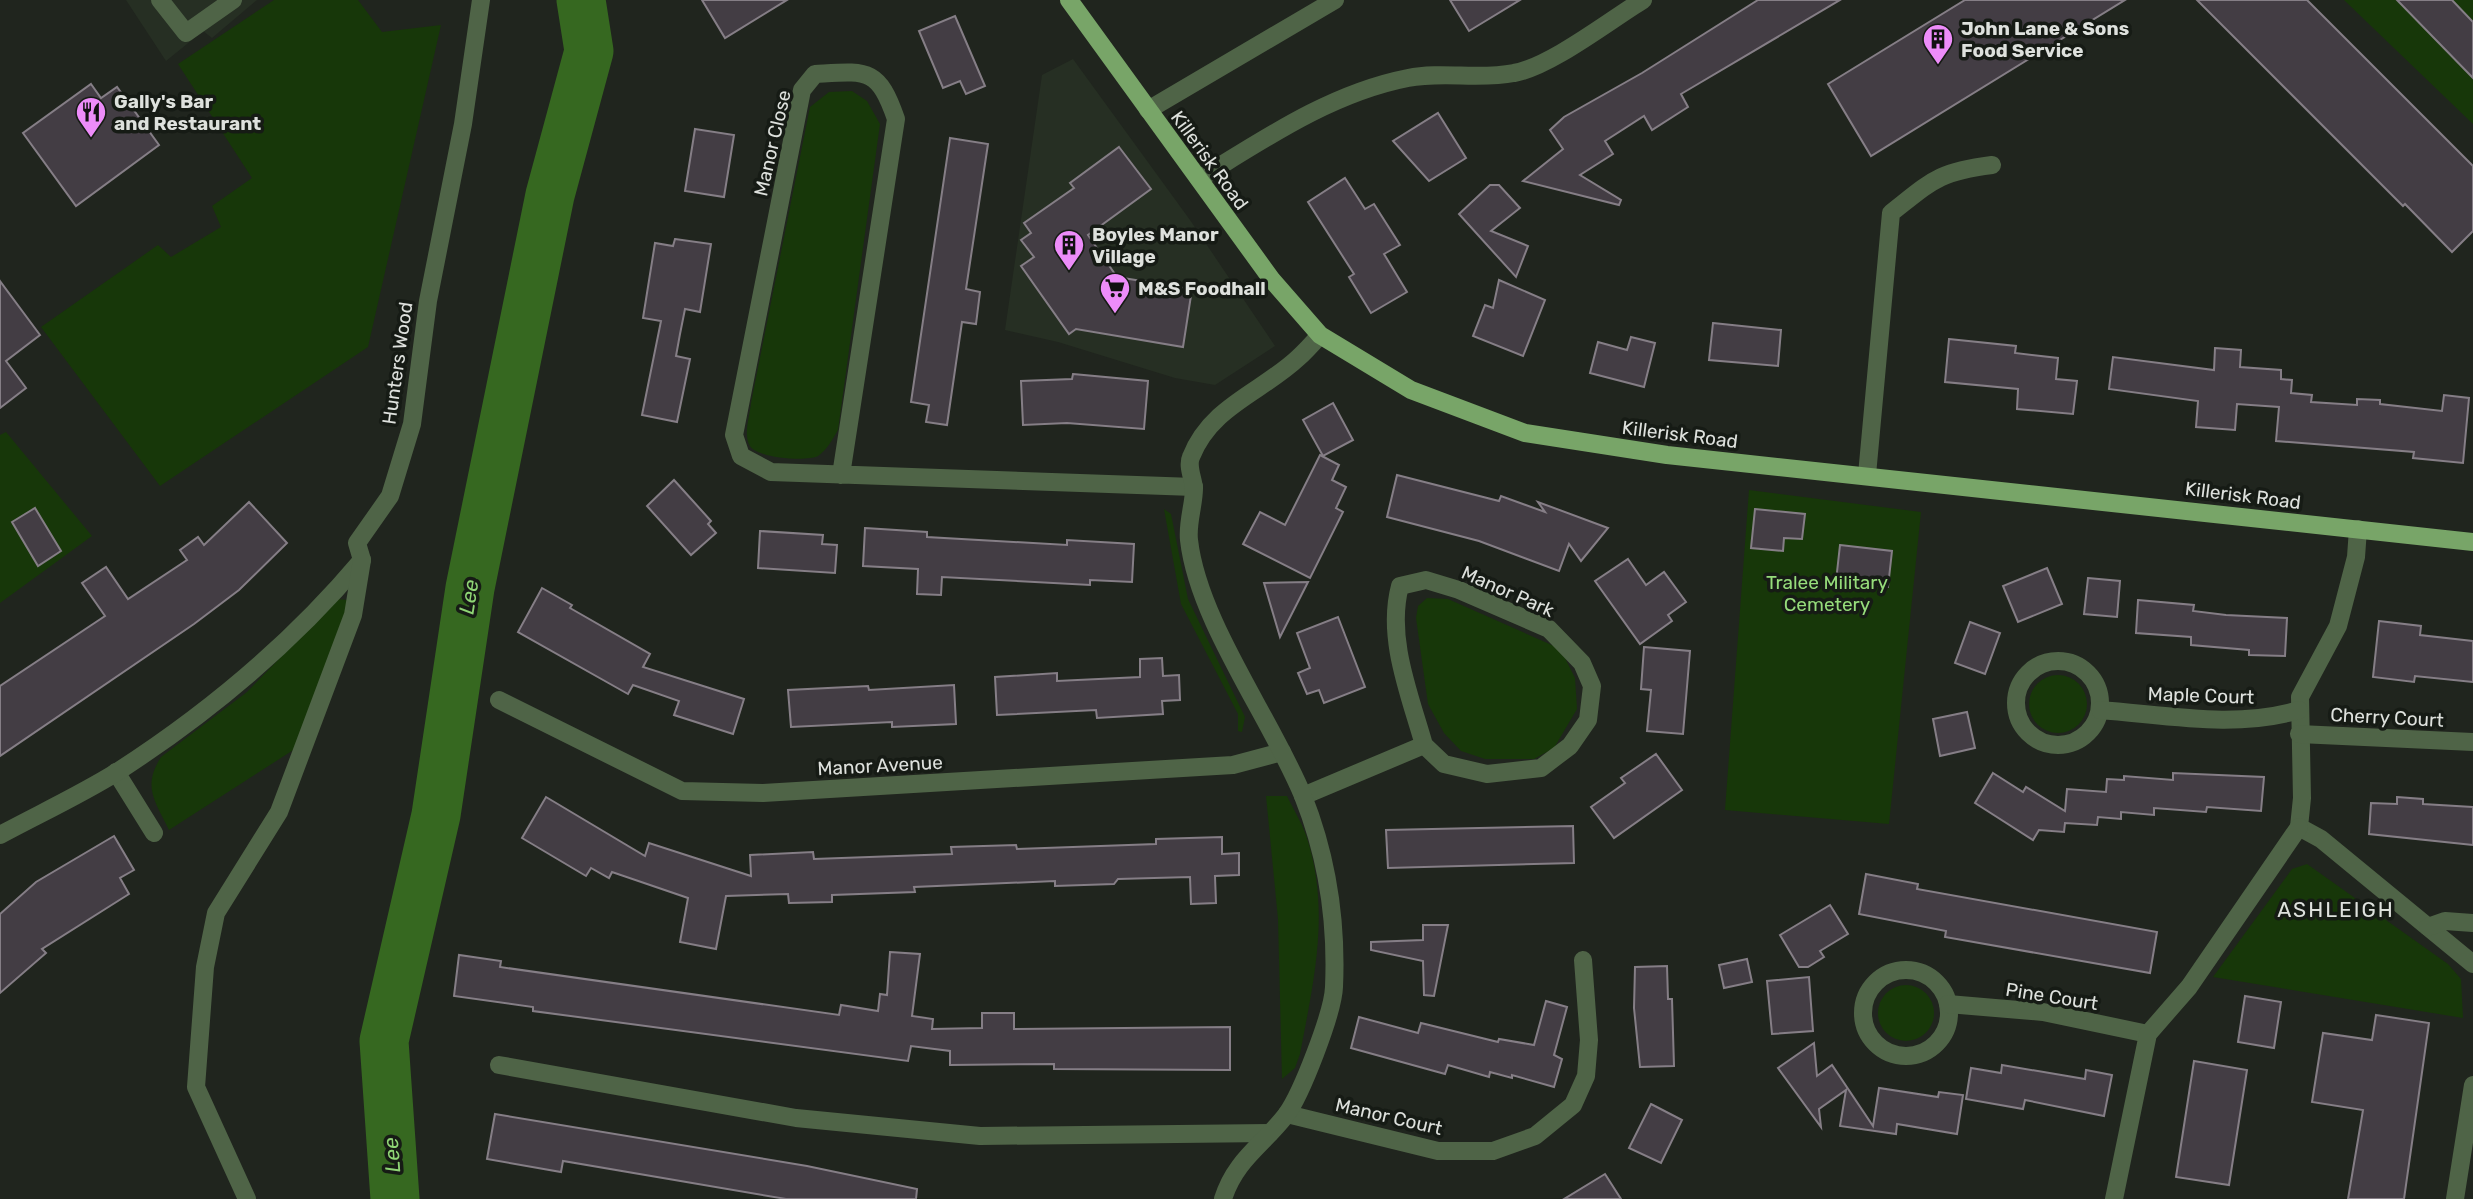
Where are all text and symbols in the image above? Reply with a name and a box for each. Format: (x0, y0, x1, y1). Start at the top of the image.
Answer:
place label: John Lane & Sons Food Service (1961, 17, 2129, 62)
building icon: John Lane & Sons Food Service (1921, 22, 1955, 66)
street label: Manor Close (749, 88, 796, 198)
place label: Gally's Bar and Restaurant (114, 90, 261, 135)
restaurant icon: Gally's Bar and Restaurant (74, 95, 108, 139)
street label: Killerisk Road (1166, 106, 1253, 214)
place label: Boyles Manor Village (1092, 223, 1219, 268)
building icon: Boyles Manor Village (1052, 228, 1086, 272)
supermarket icon: M&S Foodhall (1098, 271, 1132, 315)
place label: M&S Foodhall (1138, 277, 1266, 300)
street label: Hunters Wood (378, 300, 417, 426)
street label: Killerisk Road (1621, 416, 1739, 453)
street label: Killerisk Road (2184, 477, 2302, 514)
street label: Manor Park (1458, 561, 1558, 622)
park label: Tralee Military Cemetery (1766, 571, 1888, 616)
water label: Lee (453, 578, 484, 616)
street label: Maple Court (2147, 682, 2255, 709)
street label: Cherry Court (2330, 703, 2445, 732)
street label: Manor Avenue (817, 751, 943, 780)
district label: ASHLEIGH (2277, 897, 2395, 922)
street label: Pine Court (2004, 978, 2100, 1015)
street label: Manor Court (1333, 1093, 1445, 1140)
water label: Lee (378, 1137, 405, 1173)

